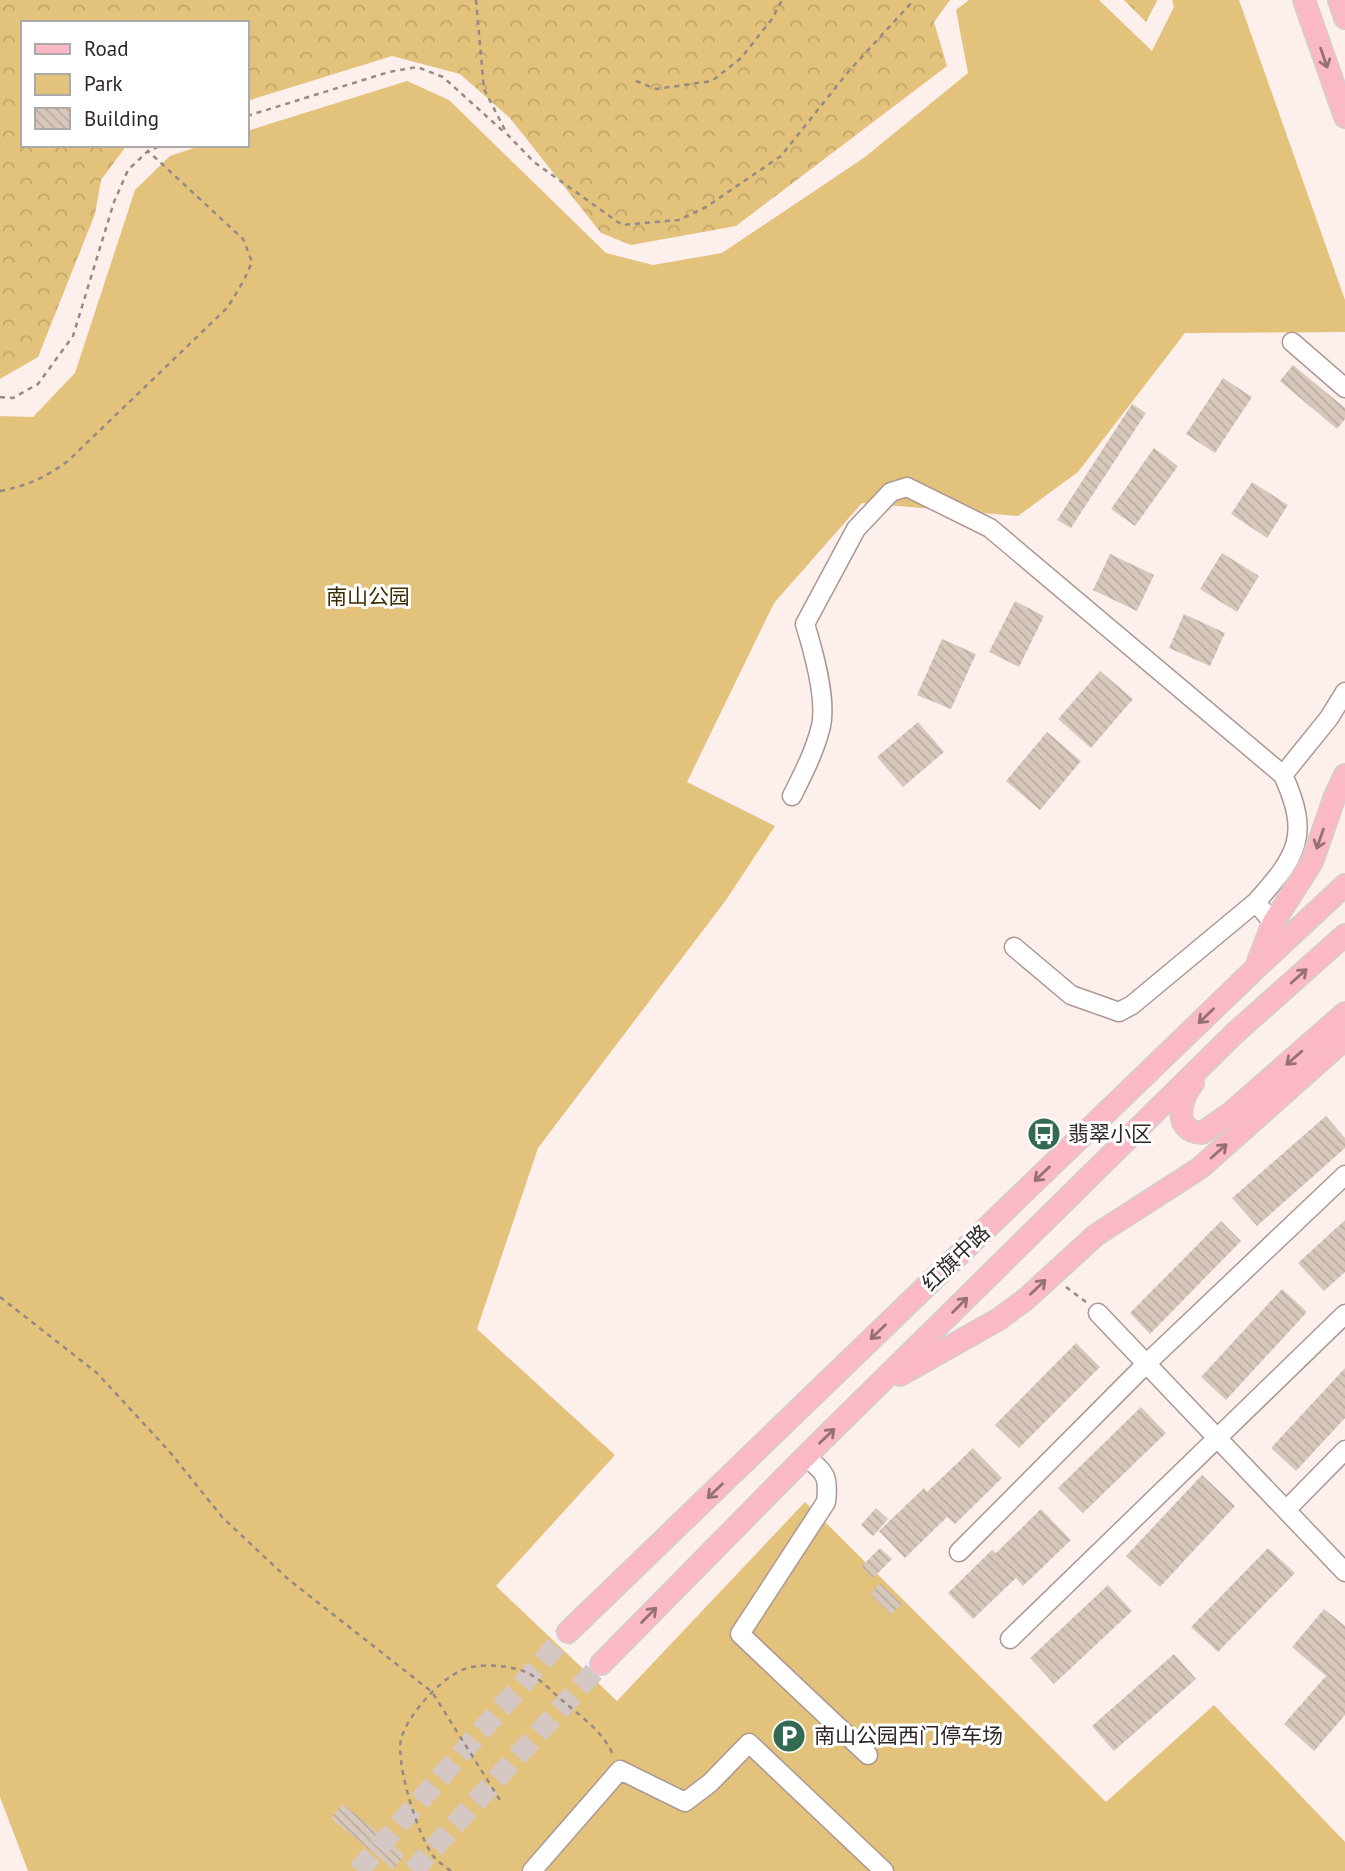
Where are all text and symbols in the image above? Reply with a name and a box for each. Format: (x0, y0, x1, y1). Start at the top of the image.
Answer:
legend (21, 21, 248, 147)
text: Road (84, 35, 128, 62)
one-way arrow (1319, 47, 1332, 69)
text: Park (84, 70, 123, 97)
text: Building (84, 105, 159, 132)
park label: 南山公园 (326, 583, 410, 610)
one-way arrow (1313, 827, 1325, 849)
one-way arrow (1289, 968, 1307, 984)
one-way arrow (1197, 1008, 1214, 1025)
one-way arrow (1285, 1050, 1303, 1066)
bus stop icon: 翡翠小区 (1025, 1115, 1063, 1153)
place label: 翡翠小区 (1068, 1120, 1152, 1147)
one-way arrow (1210, 1143, 1228, 1159)
one-way arrow (1034, 1166, 1051, 1183)
street label: 红旗中路 (916, 1219, 995, 1297)
one-way arrow (1029, 1279, 1046, 1296)
one-way arrow (951, 1297, 968, 1314)
one-way arrow (870, 1324, 887, 1341)
one-way arrow (818, 1428, 835, 1445)
one-way arrow (707, 1482, 724, 1499)
one-way arrow (641, 1607, 658, 1624)
parking icon: 南山公园西门停车场 (770, 1717, 808, 1755)
place label: 南山公园西门停车场 (814, 1722, 1003, 1749)

